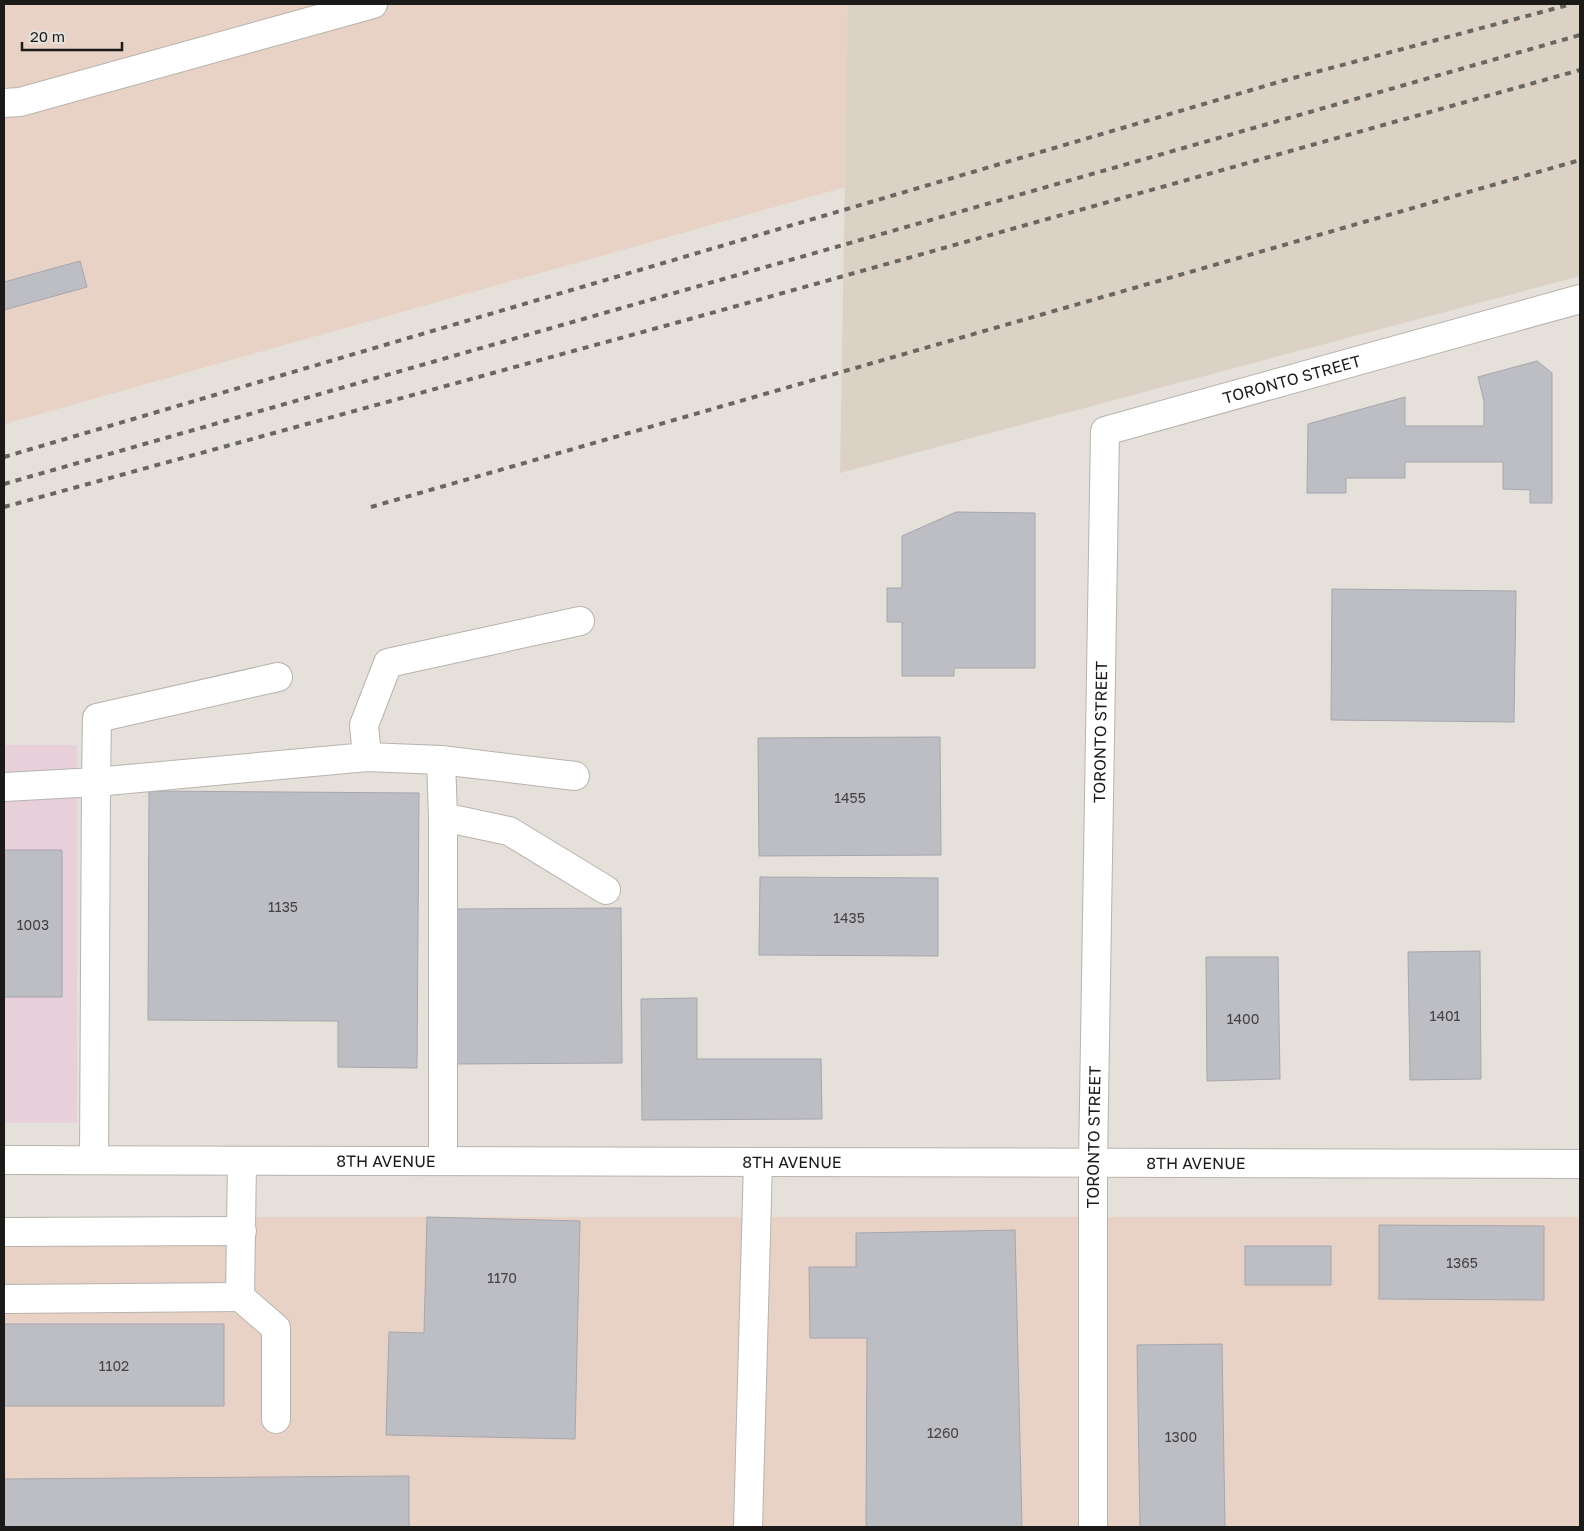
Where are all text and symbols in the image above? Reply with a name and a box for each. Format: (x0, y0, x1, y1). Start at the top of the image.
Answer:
scale bar (22, 20, 122, 52)
text: 20 m (30, 27, 65, 45)
street label: TORONTO STREET (1221, 350, 1363, 408)
street label: TORONTO STREET (1089, 661, 1111, 803)
house number: 1455 (834, 789, 866, 806)
house number: 1135 (268, 898, 298, 915)
house number: 1435 (833, 909, 865, 926)
house number: 1003 (17, 916, 49, 933)
house number: 1401 (1430, 1007, 1461, 1024)
house number: 1400 (1227, 1010, 1259, 1027)
street label: TORONTO STREET (1083, 1066, 1105, 1208)
street label: 8TH AVENUE (336, 1151, 436, 1171)
street label: 8TH AVENUE (742, 1152, 842, 1172)
street label: 8TH AVENUE (1146, 1153, 1246, 1173)
house number: 1365 (1446, 1254, 1478, 1271)
house number: 1170 (487, 1269, 517, 1286)
house number: 1102 (99, 1357, 129, 1374)
house number: 1260 (927, 1424, 959, 1441)
house number: 1300 (1165, 1428, 1197, 1445)

